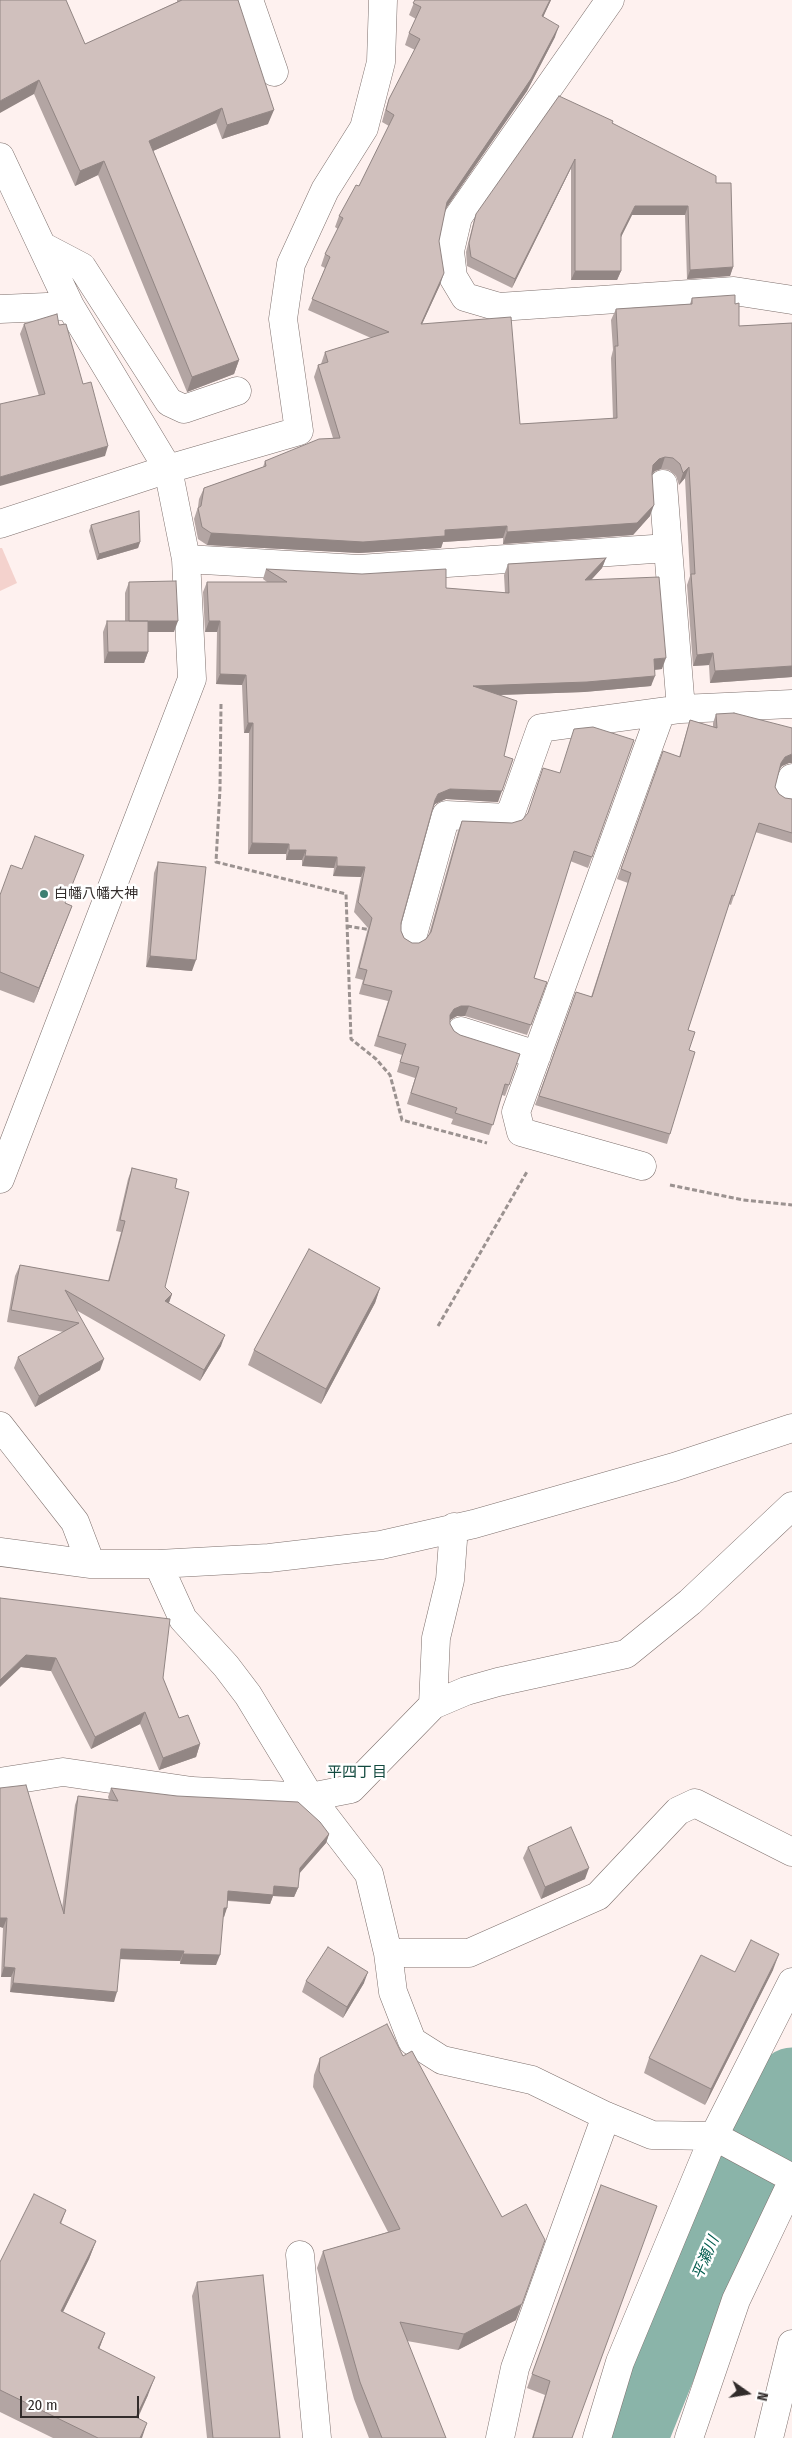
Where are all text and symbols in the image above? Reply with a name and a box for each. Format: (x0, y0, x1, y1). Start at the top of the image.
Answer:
place label: 白幡八幡大神 (54, 886, 138, 902)
marker: 白幡八幡大神 (38, 888, 50, 900)
district label: 平四丁目 (327, 1764, 387, 1782)
water label: 平瀬川 (689, 2234, 723, 2282)
north arrow (722, 2368, 772, 2418)
scale bar (22, 2386, 141, 2418)
text: N (753, 2390, 771, 2402)
text: 20 m (28, 2396, 58, 2414)

